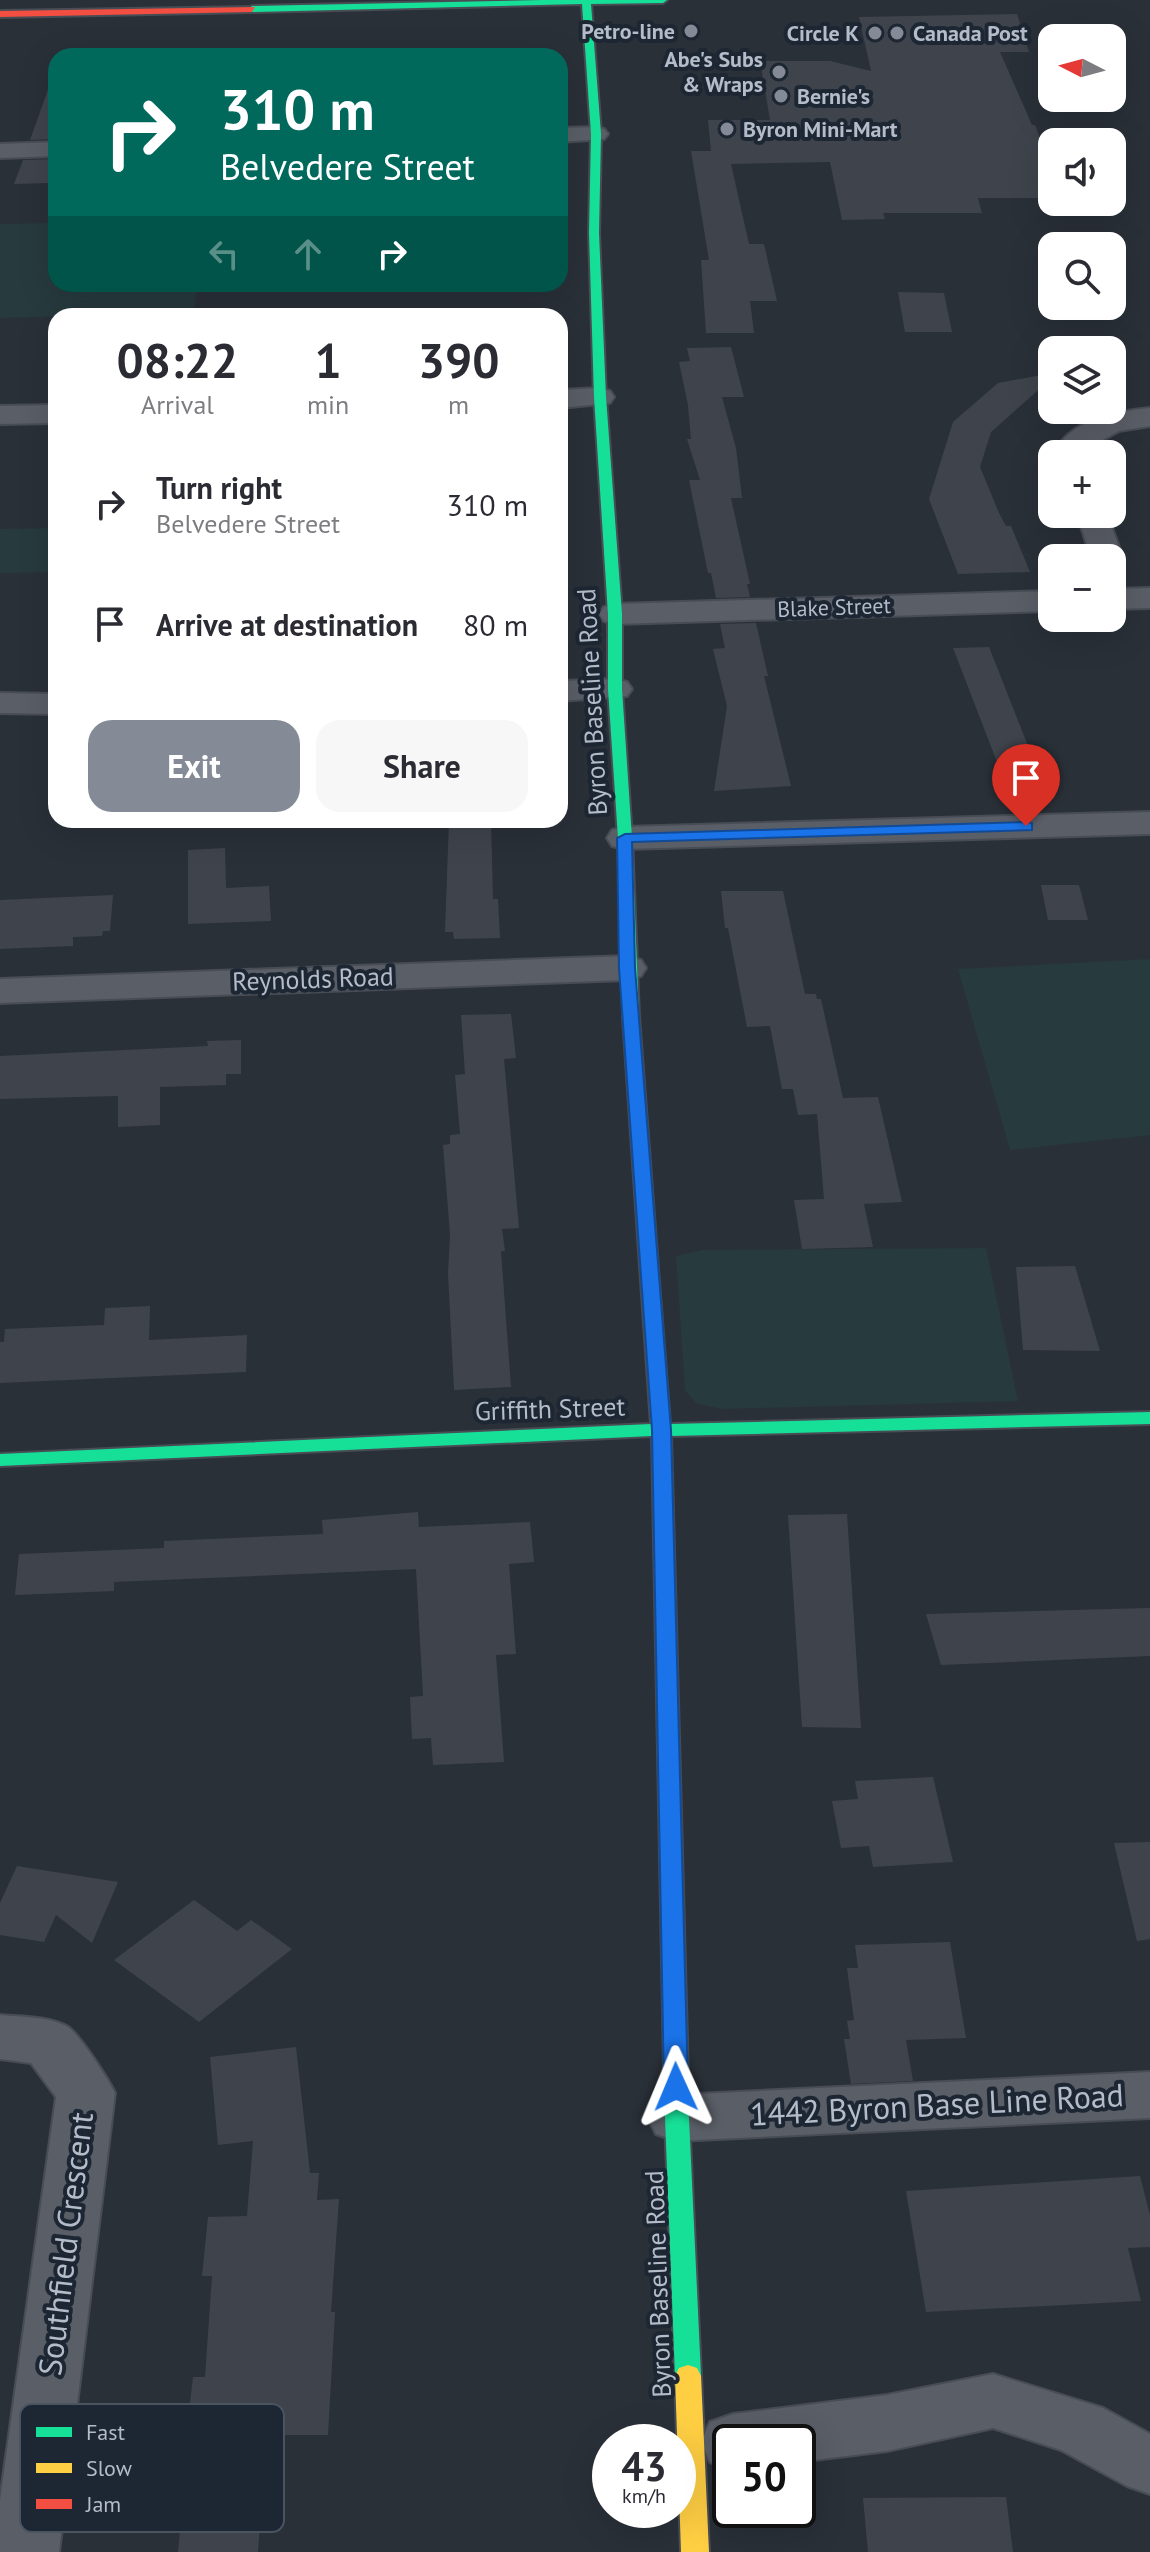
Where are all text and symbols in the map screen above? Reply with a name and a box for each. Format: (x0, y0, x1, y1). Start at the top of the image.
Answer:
place label: Petro-line (581, 17, 675, 45)
place label: Circle K (787, 19, 859, 47)
place label: Canada Post (913, 19, 1028, 47)
marker: Petro-line (682, 22, 700, 40)
marker: Circle K (866, 24, 884, 42)
marker: Canada Post (888, 24, 906, 42)
north arrow (1038, 24, 1126, 112)
map controls (1038, 24, 1126, 632)
place label: Abe's Subs & Wraps (664, 45, 763, 98)
marker: Abe's Subs & Wraps (770, 63, 788, 81)
text: 310 m (220, 73, 375, 145)
icon: right (88, 80, 192, 184)
place label: Bernie's (797, 82, 870, 110)
marker: Bernie's (772, 87, 790, 105)
place label: Byron Mini-Mart (743, 115, 898, 143)
marker: Byron Mini-Mart (718, 120, 736, 138)
button: sound (1038, 128, 1126, 216)
text: Belvedere Street (220, 143, 475, 190)
icon: left (202, 232, 246, 276)
icon: ahead (286, 232, 330, 276)
icon: right (370, 232, 414, 276)
button: search (1038, 232, 1126, 320)
text: 08:22 (117, 329, 238, 391)
text: 1 (314, 329, 342, 391)
text: 390 (418, 329, 499, 391)
button: layers (1038, 336, 1126, 424)
text: Arrival (141, 388, 214, 421)
text: min (307, 388, 349, 421)
text: m (448, 388, 469, 421)
button: + (1038, 440, 1126, 528)
text: Turn right (156, 468, 282, 507)
icon: right (88, 482, 132, 526)
text: 310 m (447, 485, 528, 524)
text: Belvedere Street (156, 507, 340, 540)
button: − (1038, 544, 1126, 632)
street label: Byron Baseline Road (569, 588, 614, 816)
street label: Blake Street (777, 591, 892, 623)
icon: arrive (88, 602, 132, 646)
text: Arrive at destination (156, 605, 418, 644)
text: 80 m (463, 605, 528, 644)
button: Exit (88, 720, 300, 812)
button: Share (316, 720, 528, 812)
pin (992, 744, 1060, 826)
icon: arrive (1004, 756, 1048, 800)
street label: Reynolds Road (232, 959, 394, 998)
street label: Griffith Street (474, 1389, 626, 1428)
position arrow (634, 2045, 718, 2129)
street label: 1442 Byron Base Line Road (749, 2073, 1125, 2135)
street label: Southfield Crescent (28, 2110, 102, 2378)
street label: Byron Baseline Road (637, 2170, 678, 2398)
legend (20, 2404, 284, 2532)
text: Fast (86, 2418, 126, 2446)
speed limit sign: 50 (712, 2424, 816, 2528)
text: 43 (621, 2440, 667, 2492)
text: Slow (86, 2454, 132, 2482)
text: km/h (622, 2483, 666, 2509)
text: Jam (85, 2490, 121, 2518)

